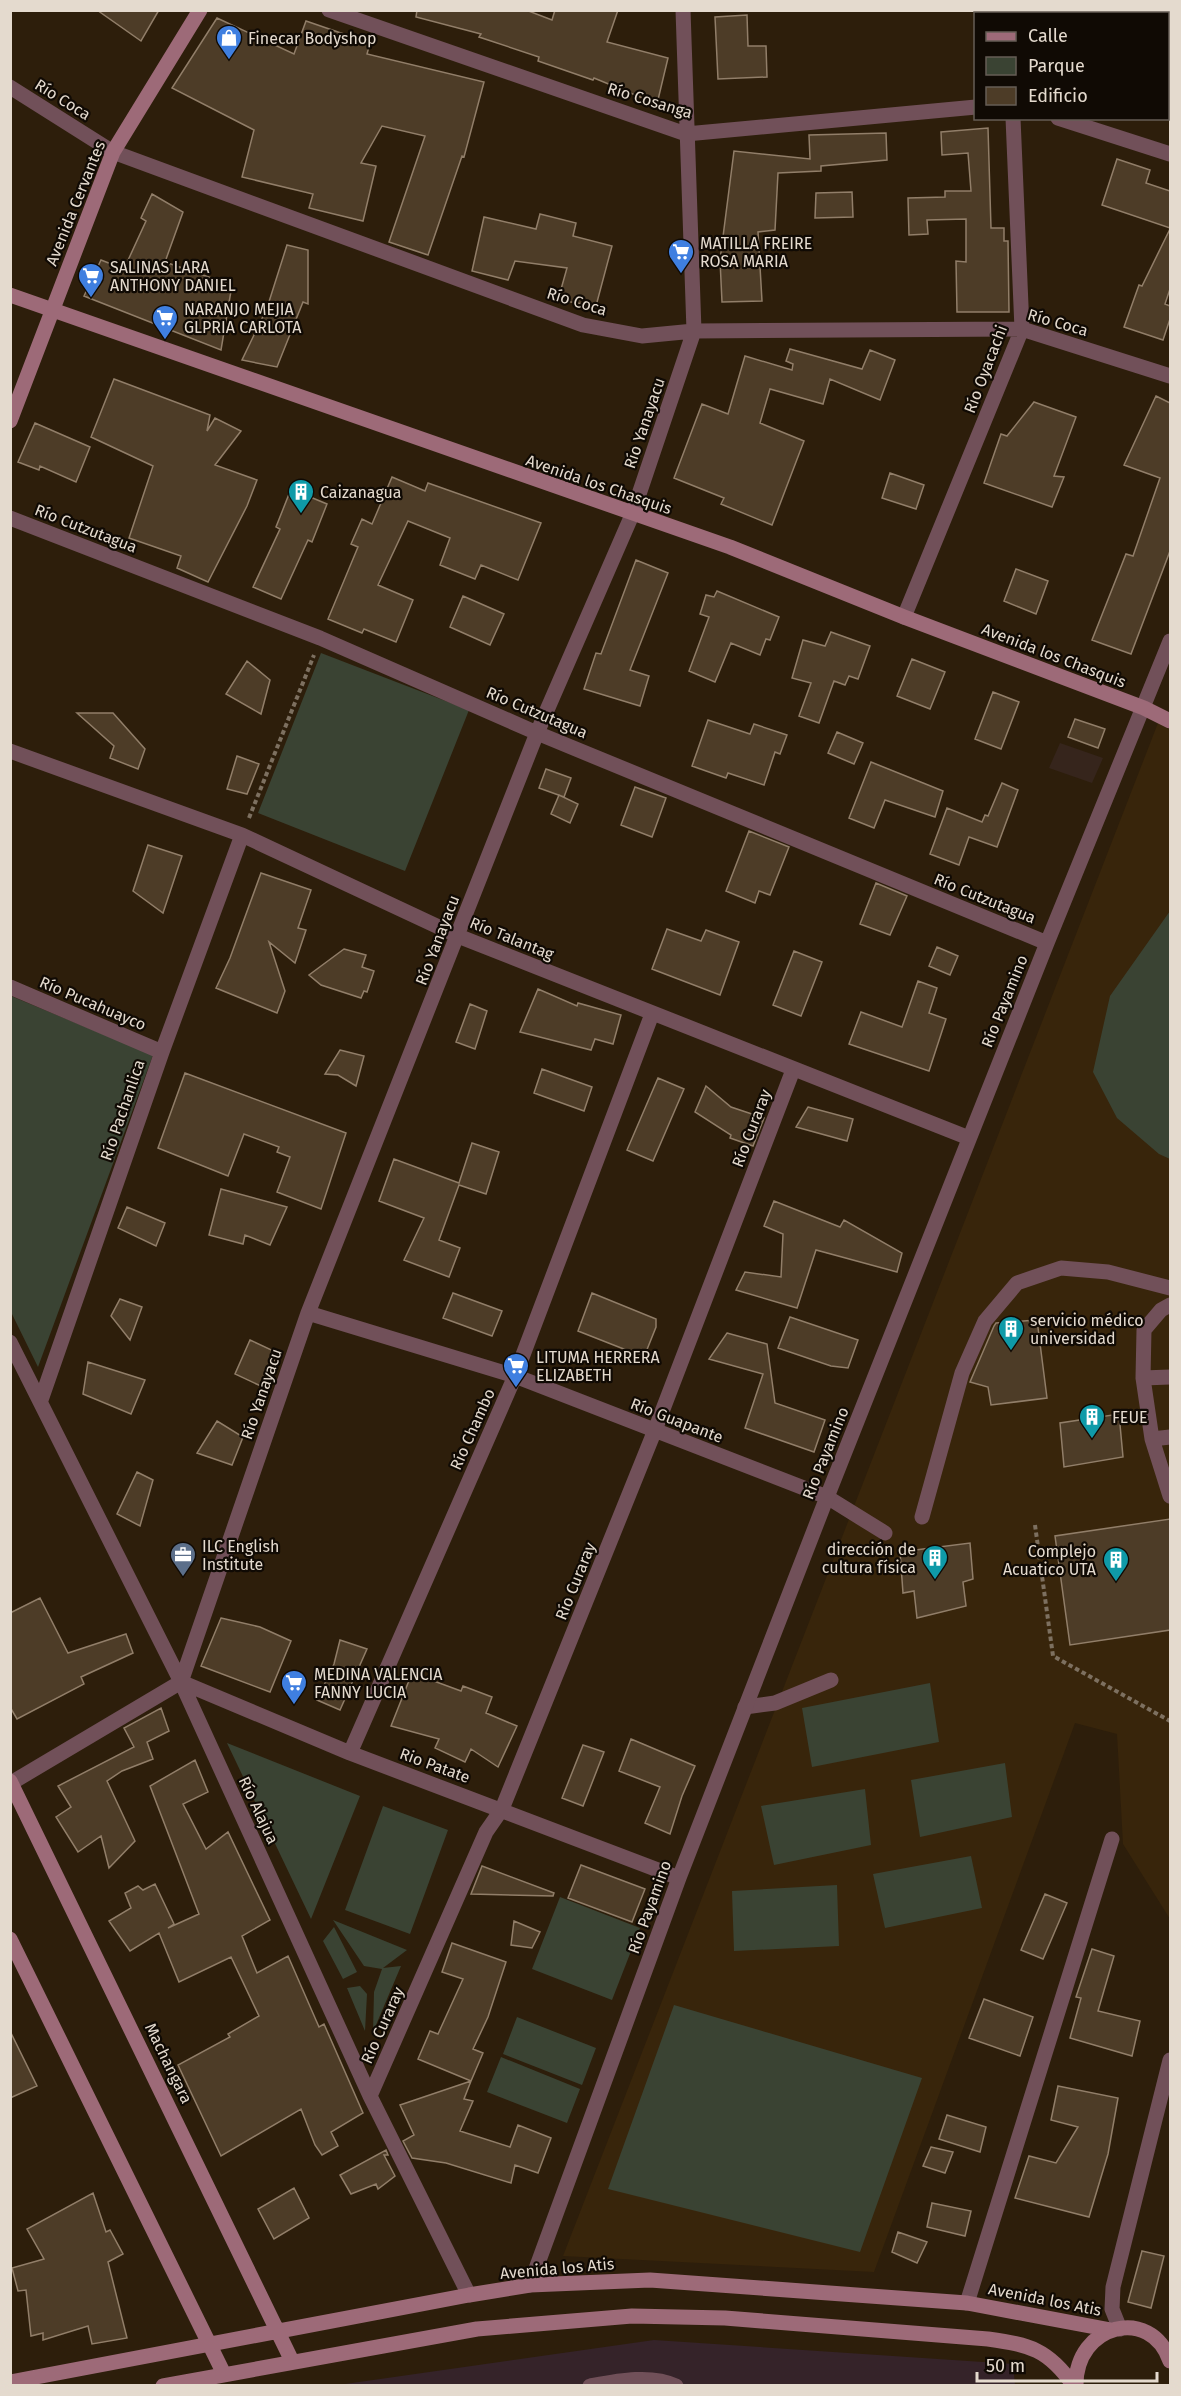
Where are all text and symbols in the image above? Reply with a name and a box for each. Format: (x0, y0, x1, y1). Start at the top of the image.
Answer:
legend (974, 12, 1169, 120)
shop icon: Finecar Bodyshop (214, 23, 244, 61)
text: Calle (1028, 25, 1068, 47)
place label: Finecar Bodyshop (248, 29, 377, 48)
text: Parque (1028, 55, 1085, 77)
street label: Río Coca (31, 75, 94, 124)
street label: Río Cosanga (605, 79, 695, 122)
text: Edificio (1028, 85, 1088, 107)
street label: Avenida Cervantes (42, 138, 109, 268)
place label: MATILLA FREIRE ROSA MARIA (700, 234, 812, 271)
supermarket icon: MATILLA FREIRE ROSA MARIA (666, 237, 696, 275)
place label: SALINAS LARA ANTHONY DANIEL (110, 258, 236, 295)
supermarket icon: SALINAS LARA ANTHONY DANIEL (76, 261, 106, 299)
street label: Río Coca (544, 283, 609, 320)
place label: NARANJO MEJIA GLPRIA CARLOTA (184, 300, 302, 337)
supermarket icon: NARANJO MEJIA GLPRIA CARLOTA (150, 303, 180, 341)
street label: Río Coca (1025, 305, 1090, 340)
street label: Río Oyacachi (960, 322, 1011, 416)
street label: Río Yanayacu (620, 375, 669, 471)
street label: Avenida los Chasquis (523, 451, 674, 518)
building icon: Caizanagua (286, 477, 316, 515)
place label: Caizanagua (320, 483, 402, 502)
street label: Río Cutzutagua (32, 500, 140, 557)
street label: Avenida los Chasquis (979, 619, 1129, 692)
street label: Río Cutzutagua (483, 683, 590, 742)
street label: Río Cutzutagua (931, 869, 1038, 928)
street label: Río Yanayacu (412, 892, 463, 988)
street label: Río Talantag (467, 913, 557, 964)
street label: Río Payamino (977, 952, 1032, 1050)
street label: Río Pucahuayco (37, 972, 149, 1034)
street label: Río Pachanlica (96, 1057, 149, 1163)
street label: Río Curaray (728, 1086, 775, 1170)
place label: servicio médico universidad (1030, 1311, 1144, 1348)
building icon: servicio médico universidad (996, 1314, 1026, 1352)
street label: Río Yanayacu (237, 1346, 286, 1442)
place label: LITUMA HERRERA ELIZABETH (536, 1348, 660, 1385)
supermarket icon: LITUMA HERRERA ELIZABETH (501, 1351, 531, 1389)
street label: Río Chambo (446, 1386, 499, 1473)
street label: Río Guapante (628, 1394, 726, 1447)
building icon: FEUE (1077, 1402, 1107, 1440)
street label: Río Payamino (798, 1404, 853, 1502)
place label: FEUE (1112, 1408, 1148, 1427)
place label: ILC English Institute (202, 1537, 279, 1574)
street label: Río Curaray (551, 1539, 600, 1623)
office icon: ILC English Institute (168, 1540, 198, 1578)
place label: dirección de cultura física (822, 1540, 916, 1577)
place label: Complejo Acuatico UTA (1003, 1542, 1097, 1579)
building icon: dirección de cultura física (920, 1543, 950, 1581)
building icon: Complejo Acuatico UTA (1101, 1545, 1131, 1583)
place label: MEDINA VALENCIA FANNY LUCIA (314, 1665, 443, 1702)
supermarket icon: MEDINA VALENCIA FANNY LUCIA (279, 1668, 309, 1706)
street label: Rio Patate (397, 1744, 473, 1787)
street label: Río Alajua (235, 1773, 282, 1847)
street label: Río Payamino (624, 1858, 675, 1956)
street label: Río Curaray (357, 1984, 408, 2067)
street label: Machangara (141, 2020, 196, 2107)
street label: Avenida los Atis (499, 2254, 615, 2283)
street label: Avenida los Atis (987, 2279, 1103, 2320)
scale bar (977, 2345, 1157, 2383)
text: 50 m (986, 2355, 1025, 2377)

